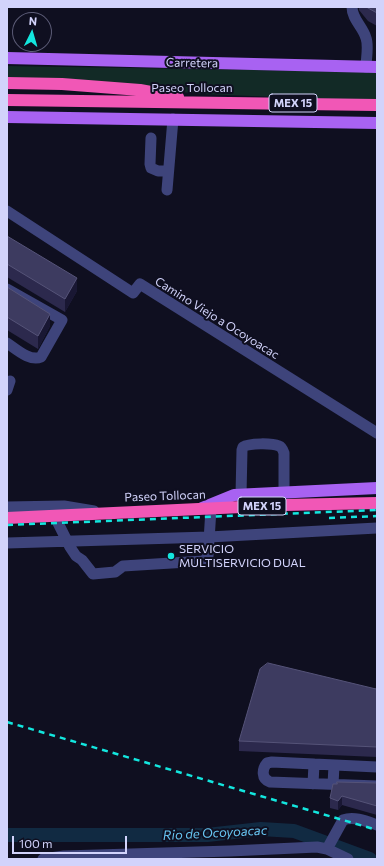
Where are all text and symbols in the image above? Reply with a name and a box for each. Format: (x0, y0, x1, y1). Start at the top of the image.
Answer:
north arrow (12, 12, 52, 52)
text: N (28, 14, 38, 27)
street label: Carretera (166, 55, 218, 71)
street label: Paseo Tollocan (151, 81, 233, 95)
road number: MEX 15 (269, 94, 317, 112)
street label: Camino Viejo a Ocoyoacac (152, 274, 282, 362)
street label: Paseo Tollocan (124, 487, 206, 505)
road number: MEX 15 (238, 497, 286, 515)
place label: SERVICIO MULTISERVICIO DUAL (179, 542, 306, 570)
marker: SERVICIO MULTISERVICIO DUAL (166, 551, 176, 561)
water label: Rio de Ocoyoacac (162, 822, 268, 844)
scale bar (14, 828, 129, 854)
text: 100 m (19, 836, 53, 850)

